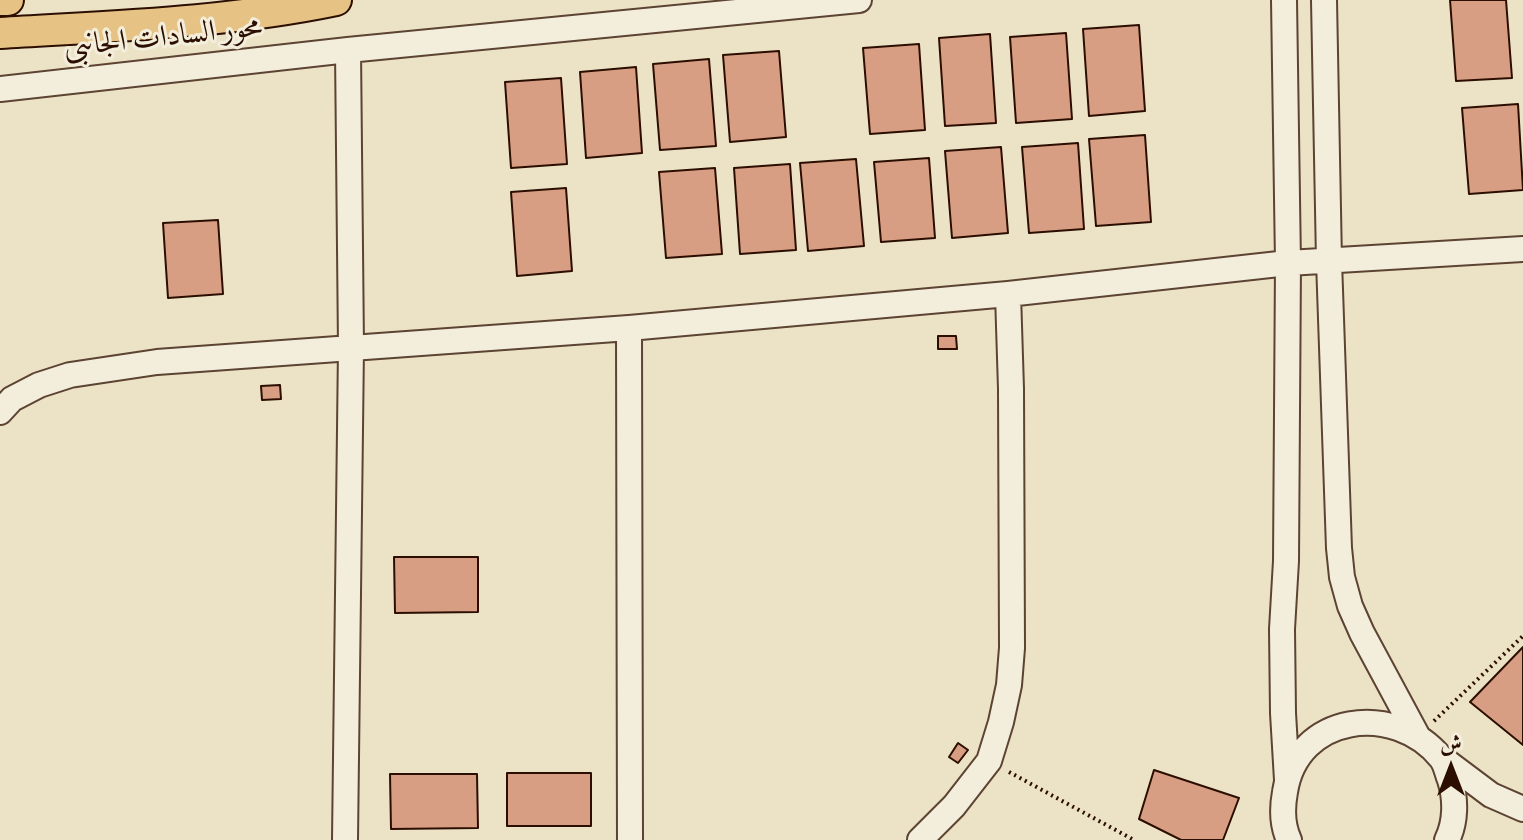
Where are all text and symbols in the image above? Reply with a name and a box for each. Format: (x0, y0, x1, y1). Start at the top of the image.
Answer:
street label: محور السادات الجانبى (62, 11, 264, 67)
north arrow (1411, 728, 1491, 808)
text: ش (1440, 730, 1462, 758)

